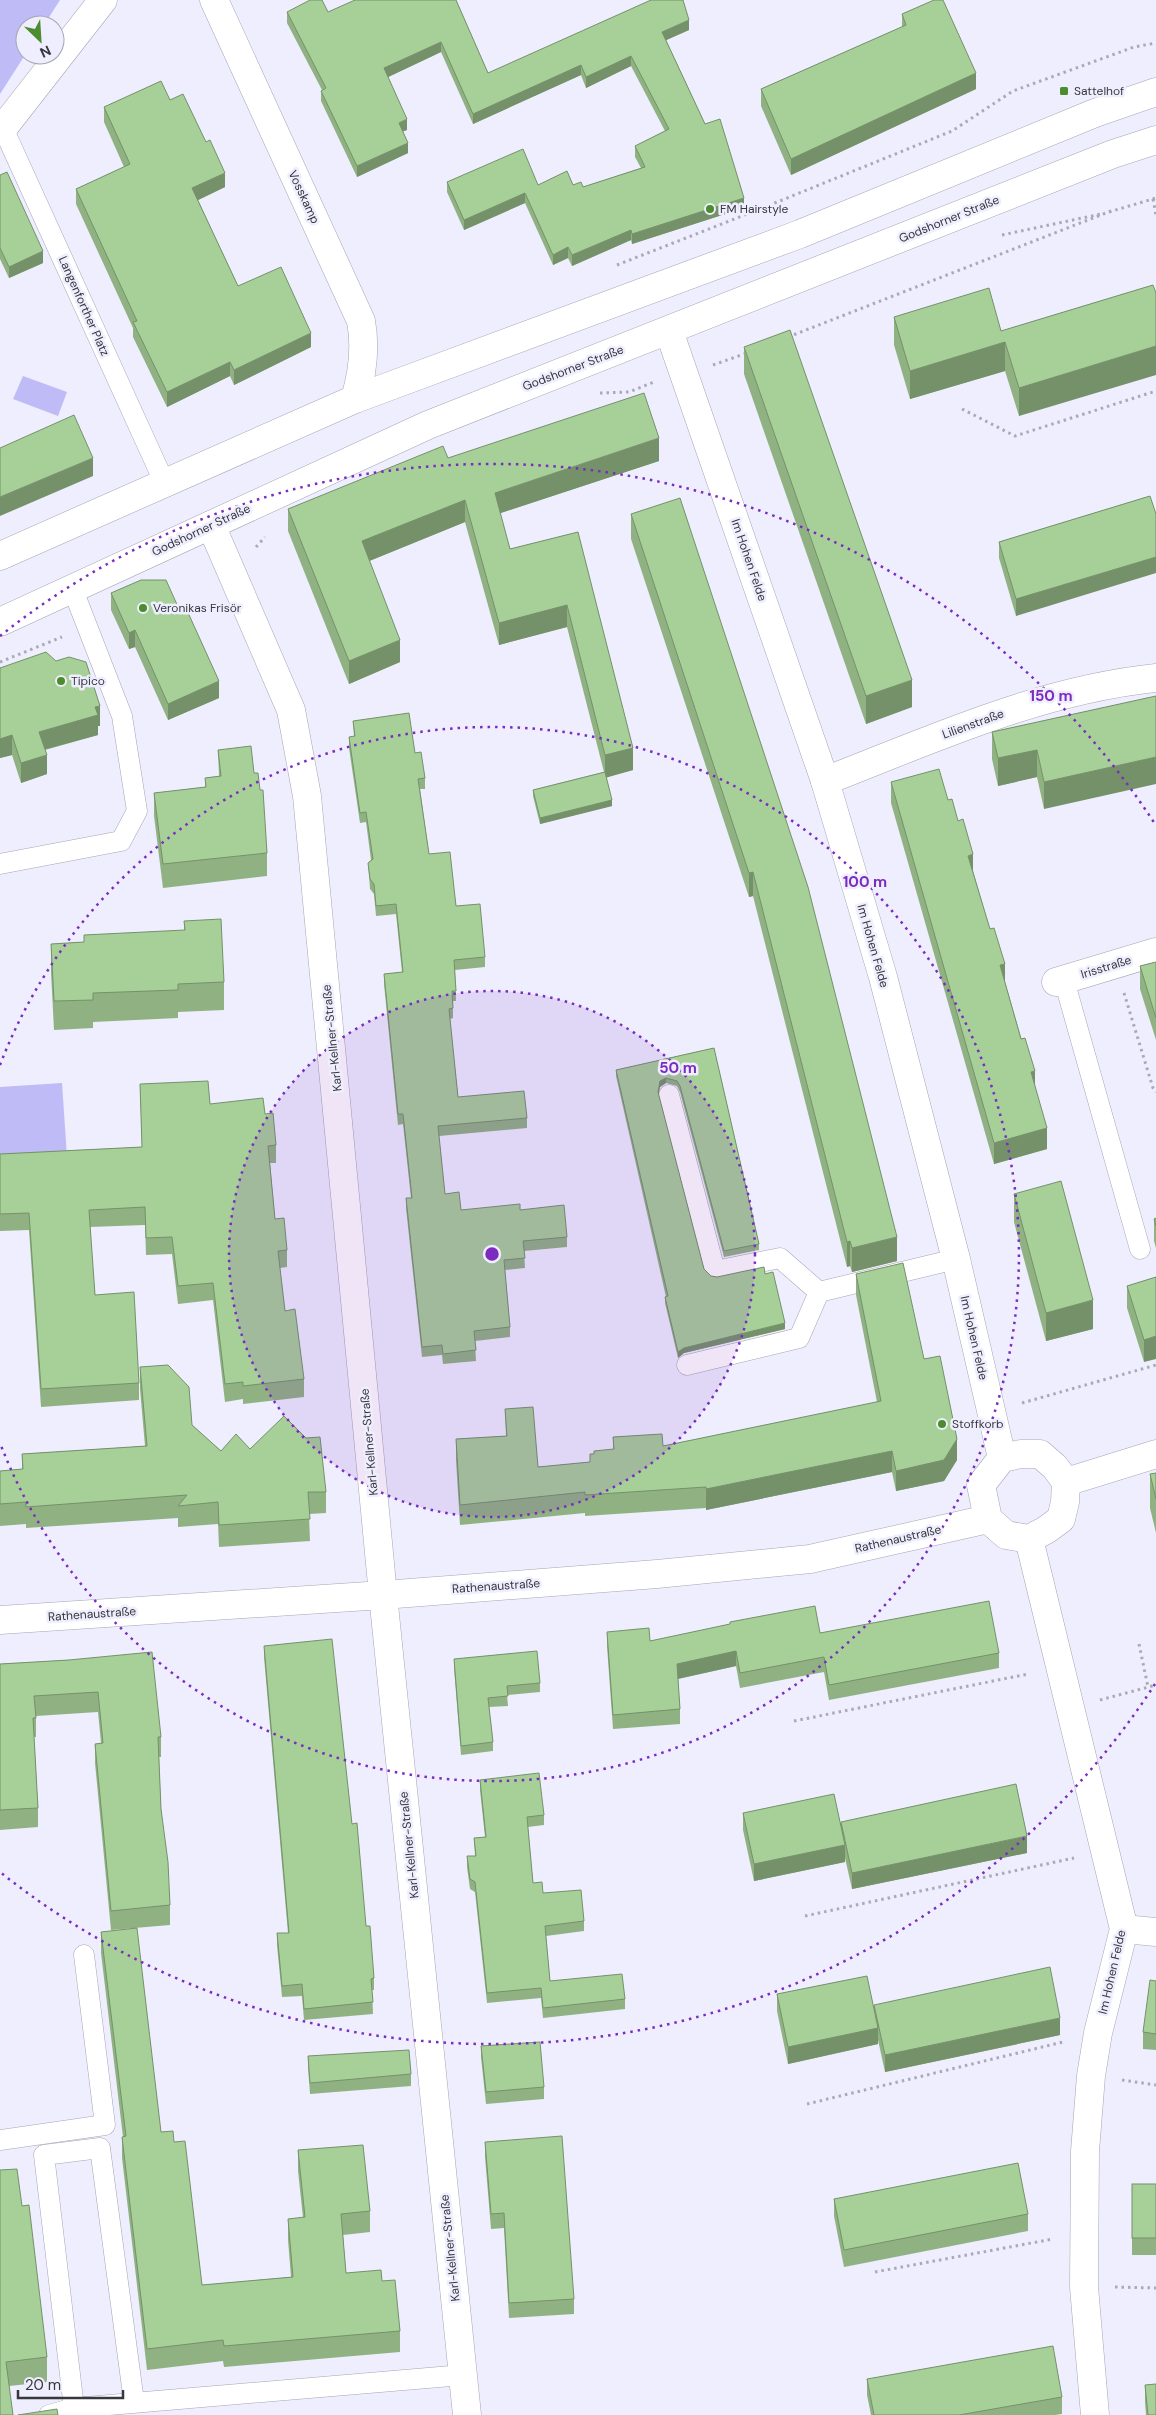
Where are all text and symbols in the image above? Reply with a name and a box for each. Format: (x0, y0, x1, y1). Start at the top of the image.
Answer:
north arrow (15, 15, 65, 65)
text: N (37, 41, 54, 62)
place label: Sattelhof (1074, 83, 1124, 99)
marker: Sattelhof (1058, 85, 1070, 97)
street label: Vosskamp (285, 168, 323, 226)
street label: Godshorner Straße (897, 192, 1002, 246)
place label: FM Hairstyle (720, 201, 789, 217)
marker: FM Hairstyle (704, 203, 716, 215)
street label: Langenforther Platz (55, 254, 113, 358)
street label: Godshorner Straße (520, 341, 626, 395)
street label: Godshorner Straße (149, 500, 253, 560)
street label: Im Hohen Felde (727, 517, 771, 603)
place label: Veronikas Frisör (153, 600, 242, 616)
marker: Veronikas Frisör (137, 602, 149, 614)
place label: Tipico (71, 673, 105, 689)
marker: Tipico (55, 675, 67, 687)
text: 150 m (1030, 686, 1073, 706)
street label: Lilienstraße (940, 705, 1006, 743)
text: 100 m (843, 872, 887, 892)
street label: Im Hohen Felde (853, 903, 893, 990)
street label: Irisstraße (1079, 952, 1133, 982)
street label: Karl-Kellner-Straße (318, 984, 346, 1092)
text: 50 m (659, 1058, 697, 1078)
centre of rings (483, 1245, 501, 1263)
street label: Im Hohen Felde (957, 1294, 991, 1382)
street label: Karl-Kellner-Straße (356, 1388, 382, 1496)
place label: Stoffkorb (952, 1416, 1003, 1432)
marker: Stoffkorb (936, 1418, 948, 1430)
street label: Rathenaustraße (853, 1521, 943, 1557)
street label: Rathenaustraße (452, 1575, 541, 1597)
street label: Rathenaustraße (48, 1603, 137, 1625)
street label: Karl-Kellner-Straße (395, 1791, 423, 1899)
street label: Im Hohen Felde (1095, 1928, 1129, 2016)
street label: Karl-Kellner-Straße (436, 2194, 464, 2302)
scale bar (18, 2368, 122, 2400)
text: 20 m (25, 2375, 61, 2395)

